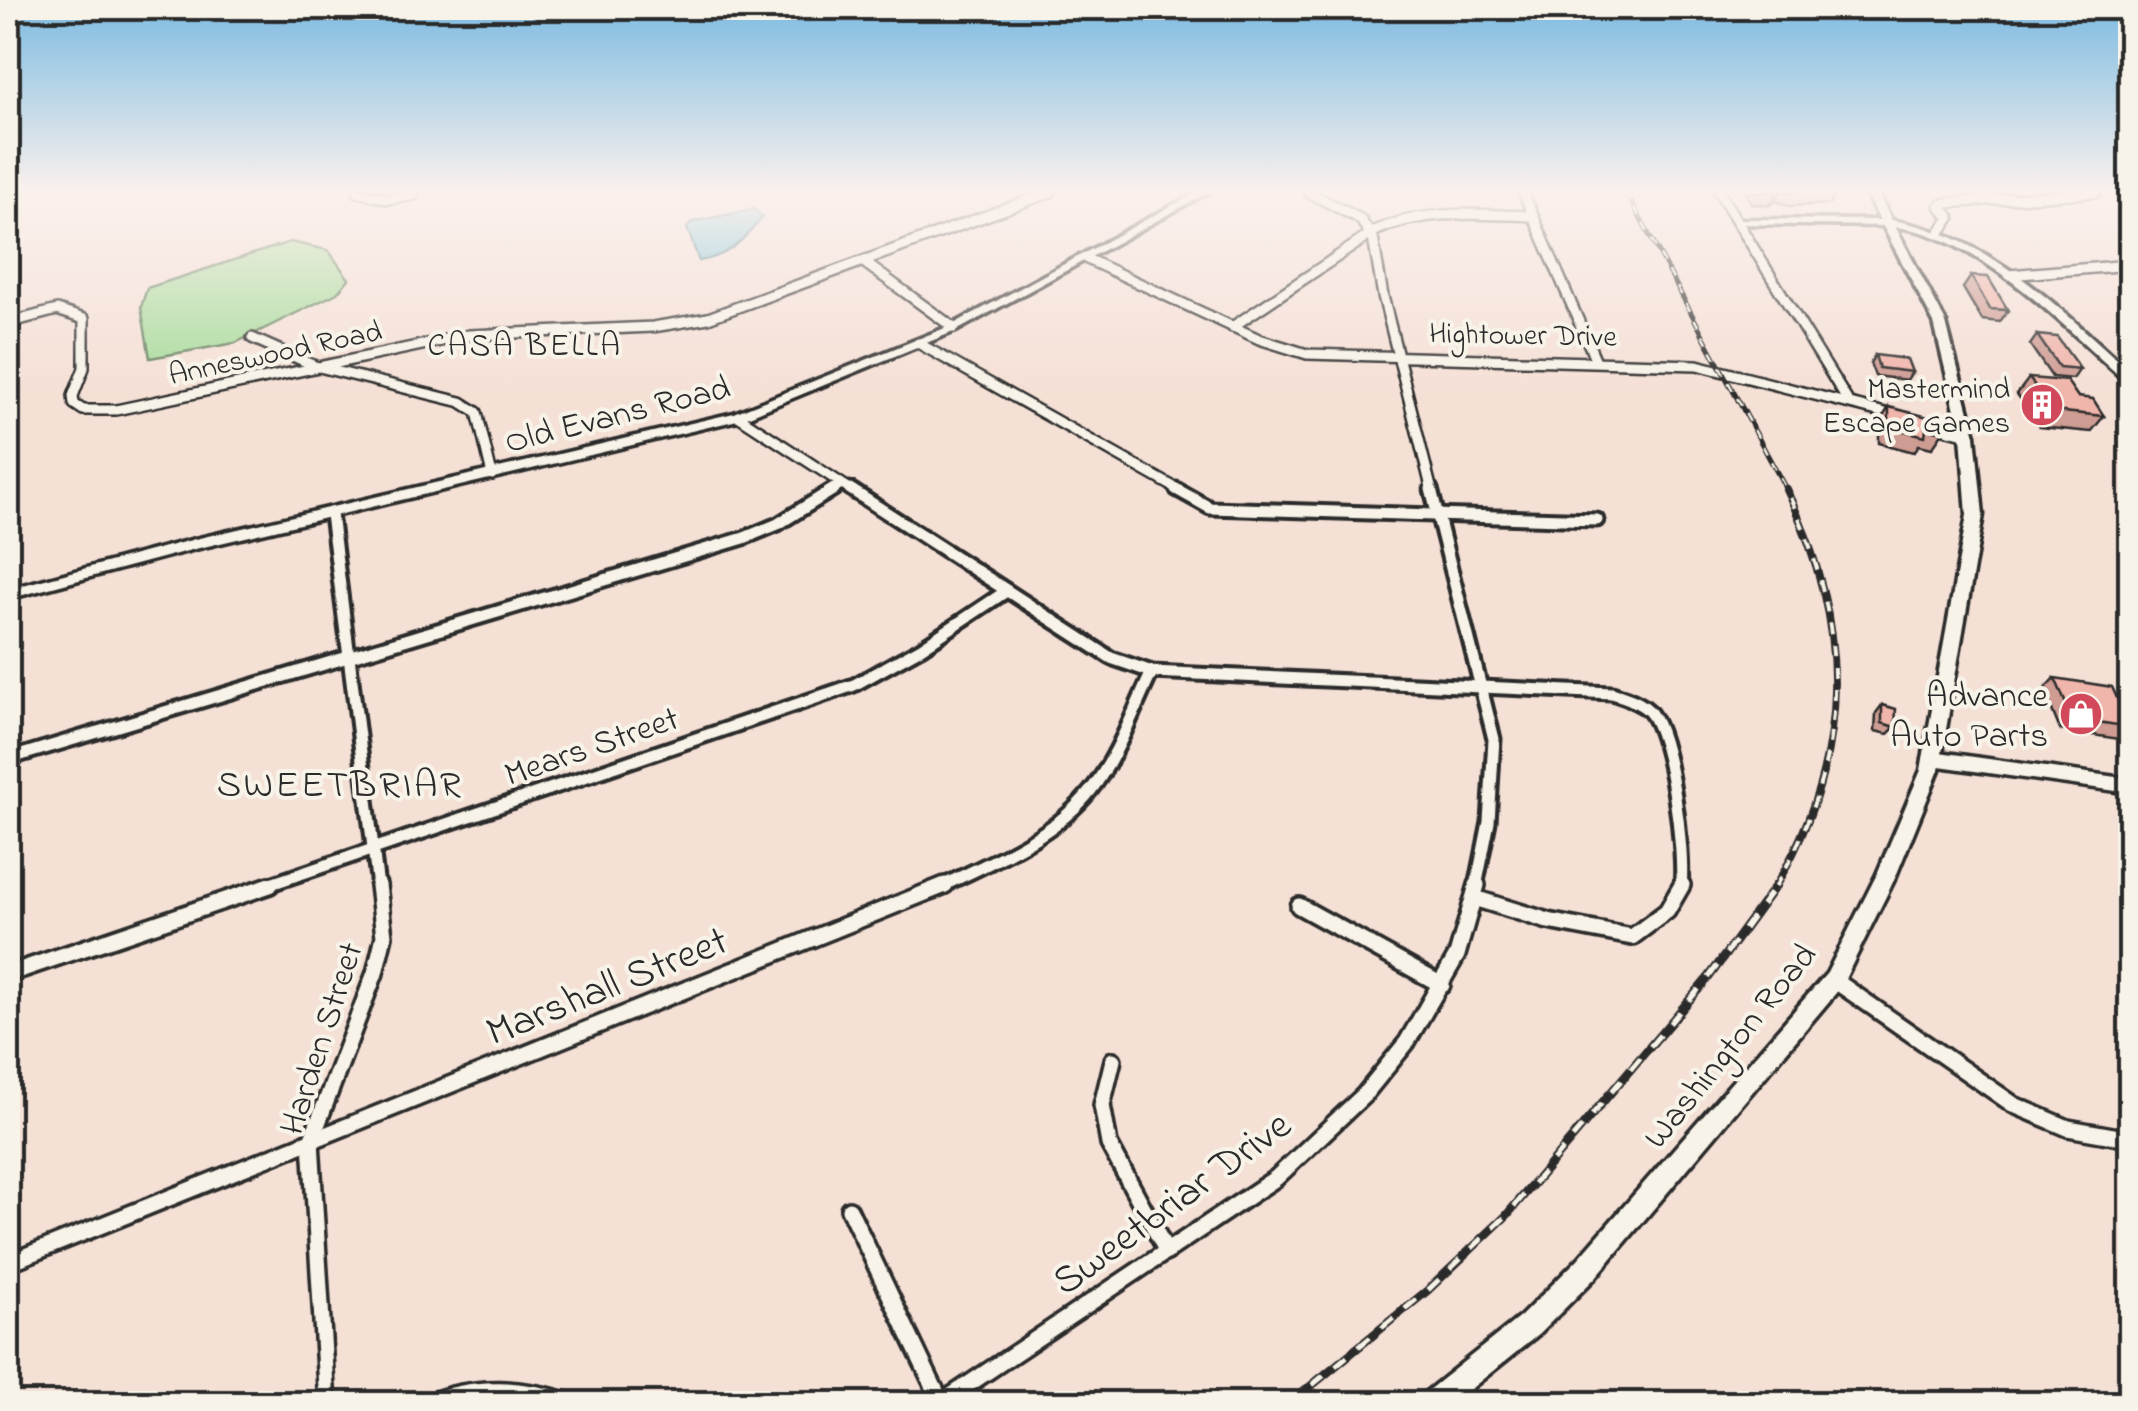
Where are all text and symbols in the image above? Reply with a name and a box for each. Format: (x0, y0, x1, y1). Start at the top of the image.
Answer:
street label: Anneswood Road (165, 311, 386, 399)
street label: Hightower Drive (1429, 313, 1618, 361)
district label: CASA BELLA (428, 324, 622, 371)
street label: Old Evans Road (500, 364, 736, 469)
place label: Mastermind Escape Games (1823, 369, 2010, 447)
building icon: Mastermind Escape Games (2019, 382, 2065, 428)
place label: Advance Auto Parts (1890, 672, 2048, 763)
shop icon: Advance Auto Parts (2058, 691, 2104, 737)
street label: Mears Street (498, 695, 686, 802)
district label: SWEETBRIAR (217, 759, 463, 815)
street label: Marshall Street (478, 912, 738, 1064)
street label: Washington Road (1633, 933, 1831, 1161)
street label: Harden Street (268, 936, 379, 1142)
street label: Sweetbriar Drive (1040, 1097, 1305, 1312)

